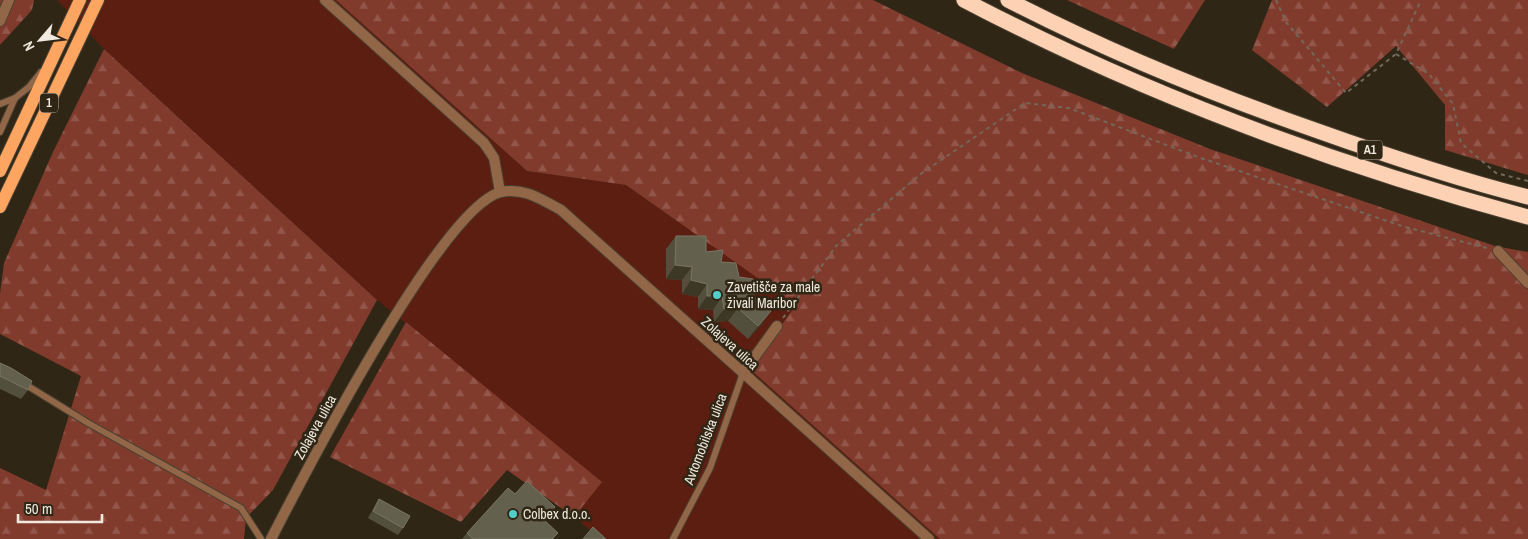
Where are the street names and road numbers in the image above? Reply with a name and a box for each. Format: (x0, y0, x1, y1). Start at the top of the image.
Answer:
road number: 1 (40, 94, 58, 112)
road number: A1 (1358, 140, 1382, 160)
street label: Zolajeva ulica (698, 313, 763, 374)
street label: Avtomobilska ulica (679, 390, 731, 488)
street label: Zolajeva ulica (290, 391, 340, 462)

